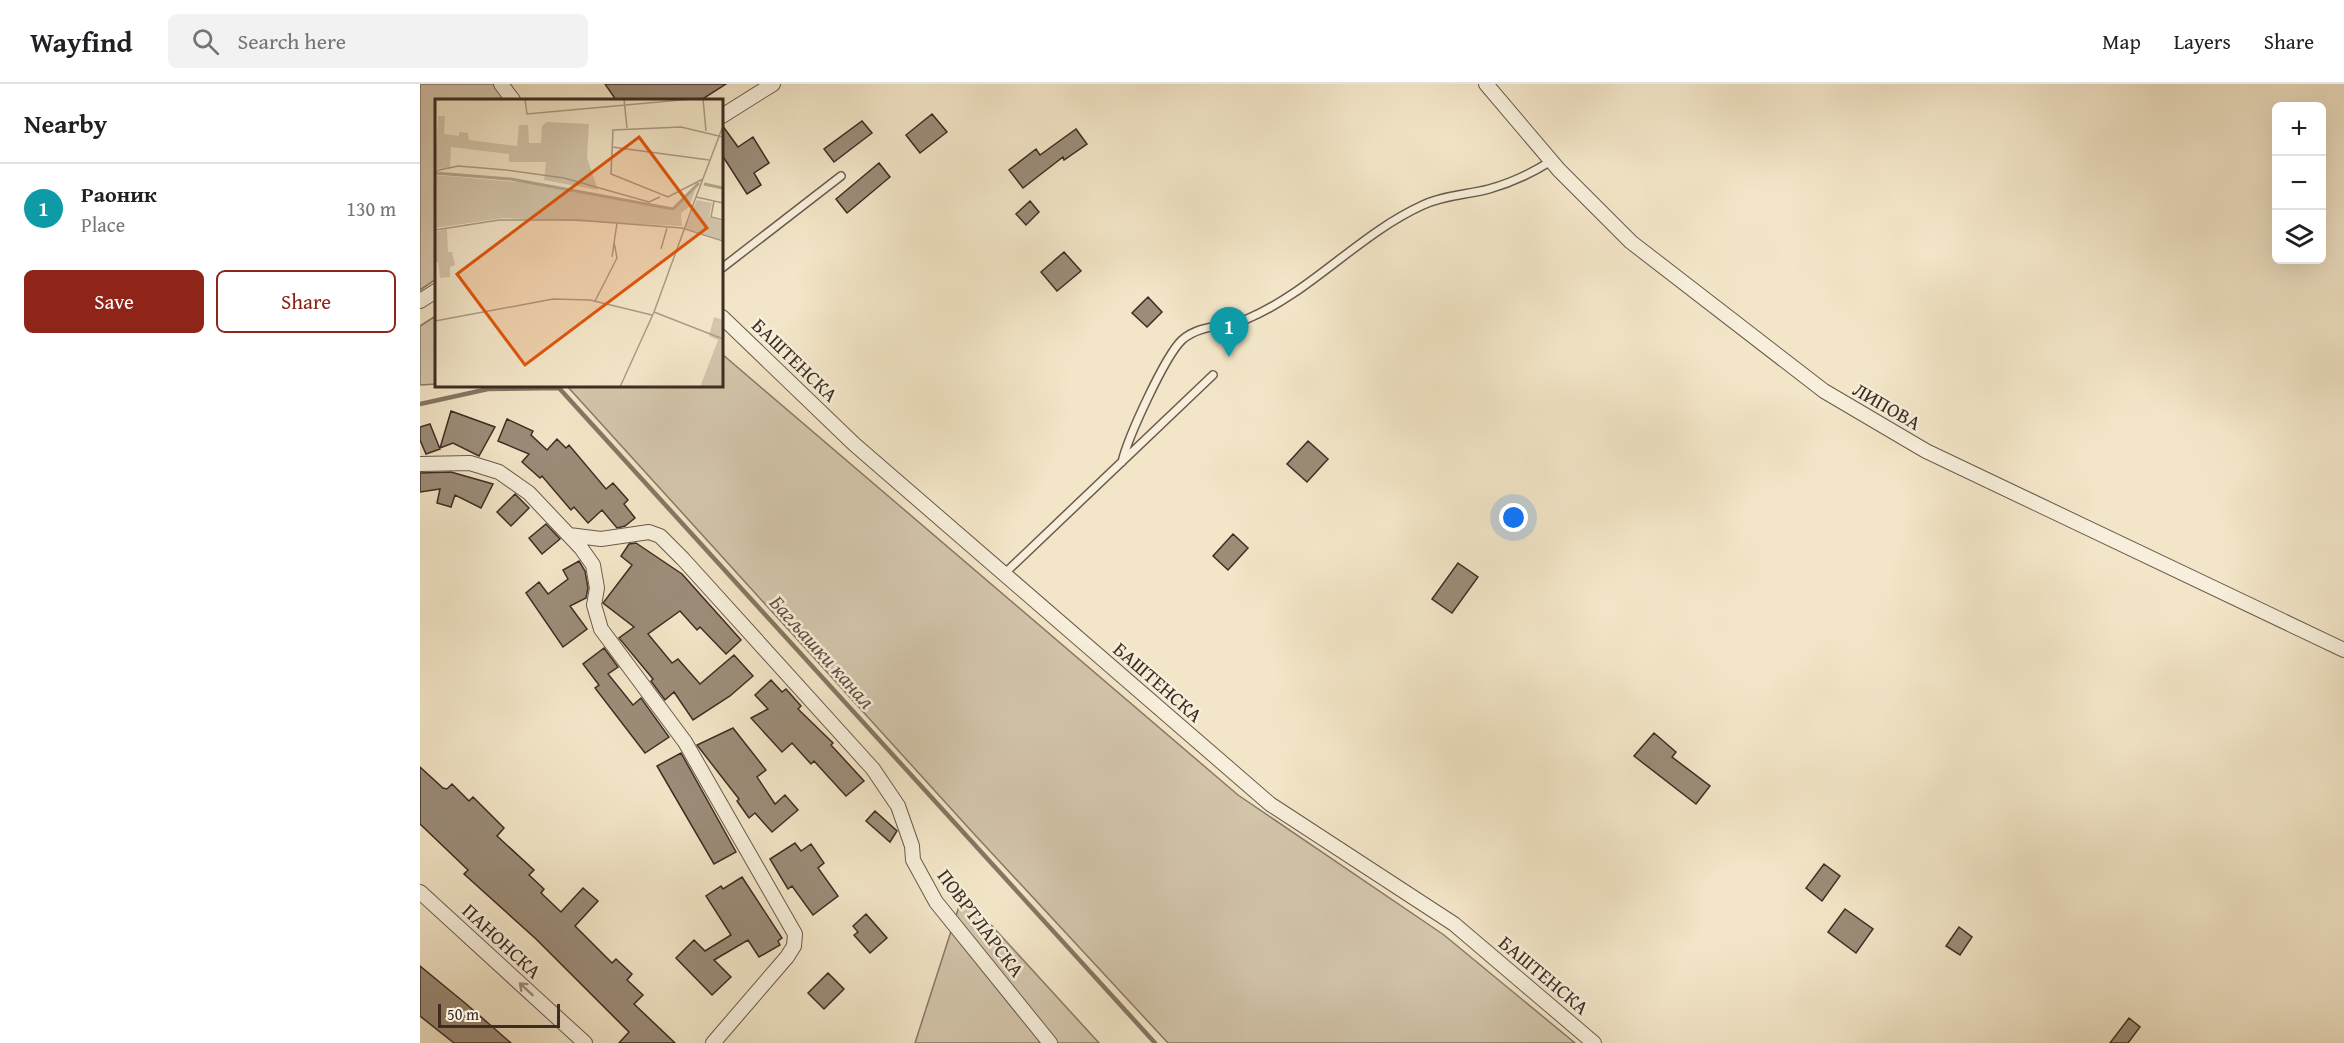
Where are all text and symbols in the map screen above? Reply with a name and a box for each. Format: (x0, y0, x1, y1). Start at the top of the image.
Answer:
search box (168, 14, 588, 68)
text: Wayfind (30, 21, 132, 62)
icon: search (189, 25, 222, 58)
text: Search here (237, 25, 346, 57)
text: Map (2102, 26, 2141, 57)
text: Layers (2174, 26, 2231, 57)
text: Share (2264, 26, 2314, 57)
inset map (435, 99, 723, 387)
map controls (2272, 102, 2326, 264)
button: + (2272, 102, 2326, 156)
text: Nearby (24, 104, 107, 143)
button: − (2272, 156, 2326, 210)
text: Раоник (81, 178, 157, 210)
text: 1 (38, 194, 49, 223)
text: 130 m (346, 194, 396, 223)
text: Place (81, 210, 125, 239)
button: layers (2272, 210, 2326, 264)
button: Save (24, 270, 204, 333)
button: Share (216, 270, 396, 333)
pin: 1 (1210, 308, 1248, 357)
street label: БАШТЕНСКА (746, 311, 845, 408)
street label: ЛИПОВА (1848, 374, 1927, 437)
your location (1499, 503, 1528, 532)
water label: Багљашки канал (763, 588, 882, 716)
street label: БАШТЕНСКА (1107, 635, 1209, 729)
street label: ПОВРТЛАРСКА (931, 862, 1032, 983)
street label: ПАНОНСКА (456, 896, 548, 985)
street label: БАШТЕНСКА (1493, 928, 1596, 1021)
one-way arrow (519, 982, 534, 996)
scale bar (438, 1001, 560, 1028)
text: 50 m (447, 1002, 479, 1026)

